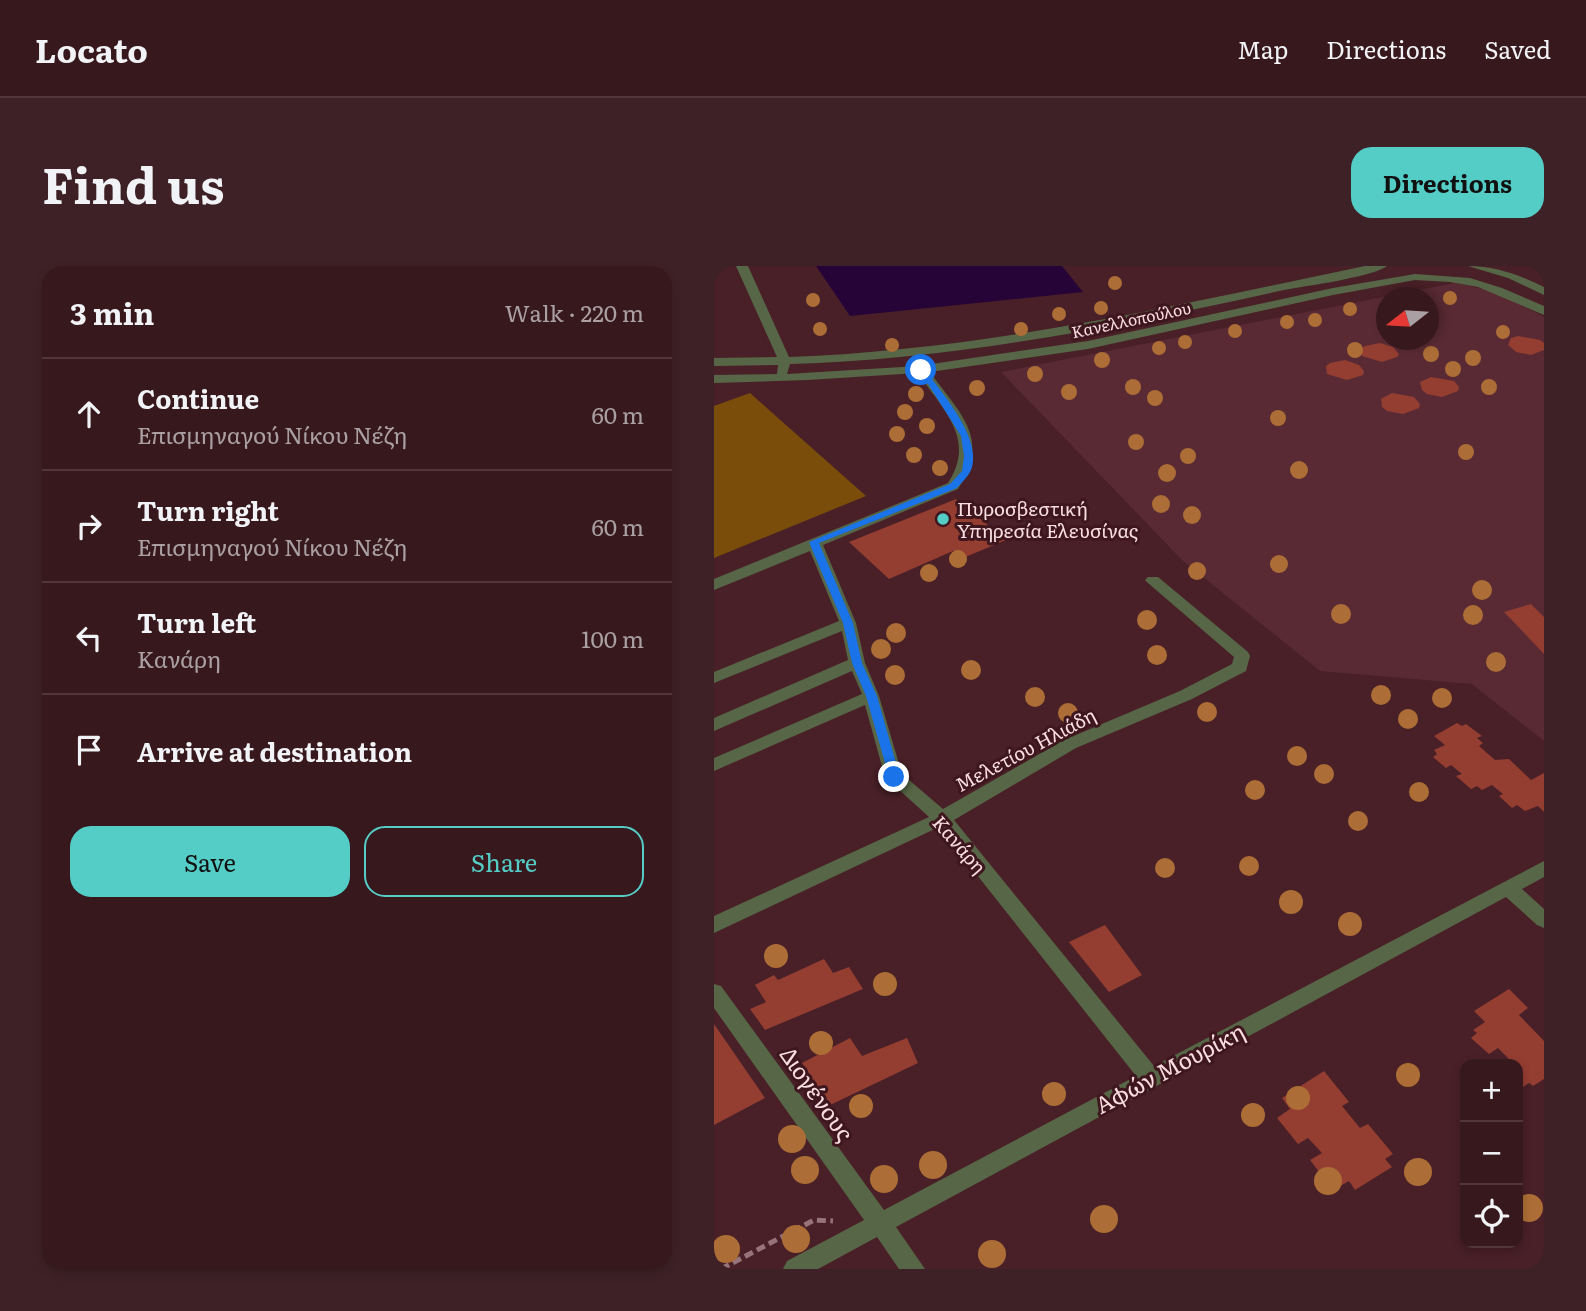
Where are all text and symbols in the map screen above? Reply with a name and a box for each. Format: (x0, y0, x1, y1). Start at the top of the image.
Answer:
text: Locato (35, 24, 148, 73)
text: Map (1237, 31, 1288, 66)
text: Directions (1326, 31, 1446, 66)
text: Saved (1484, 31, 1551, 66)
text: Find us (42, 146, 225, 219)
button: Directions (1351, 147, 1544, 218)
north arrow (1376, 287, 1439, 350)
text: 3 min (70, 290, 154, 334)
text: Walk · 220 m (505, 295, 644, 329)
street label: Κανελλοπούλου (1069, 295, 1193, 343)
route start (905, 354, 936, 385)
text: Continue (137, 378, 259, 417)
icon: ahead (70, 395, 108, 433)
text: 60 m (591, 397, 644, 431)
text: Επισμηναγού Νίκου Νέζη (137, 417, 407, 451)
text: Turn right (137, 490, 279, 529)
place label: Πυροσβεστική Υπηρεσία Ελευσίνας (957, 494, 1138, 544)
icon: right (70, 507, 108, 545)
text: 60 m (591, 509, 644, 543)
marker: Πυροσβεστική Υπηρεσία Ελευσίνας (935, 511, 951, 527)
text: Επισμηναγού Νίκου Νέζη (137, 529, 407, 563)
text: Turn left (137, 602, 256, 641)
icon: left (70, 619, 108, 657)
text: 100 m (581, 621, 644, 655)
text: Κανάρη (137, 641, 221, 675)
street label: Μελετίου Ηλιάδη (950, 700, 1100, 798)
icon: arrive (70, 731, 108, 769)
text: Arrive at destination (137, 731, 412, 770)
route end (878, 761, 909, 792)
street label: Κανάρη (927, 809, 993, 879)
button: Save (70, 826, 350, 897)
button: Share (364, 826, 644, 897)
street label: Αφών Μουρίκη (1088, 1013, 1250, 1121)
street label: Διογένους (773, 1039, 863, 1147)
map controls (1460, 1059, 1523, 1248)
button: + (1460, 1059, 1523, 1122)
button: − (1460, 1122, 1523, 1185)
button: locate (1460, 1185, 1523, 1248)

